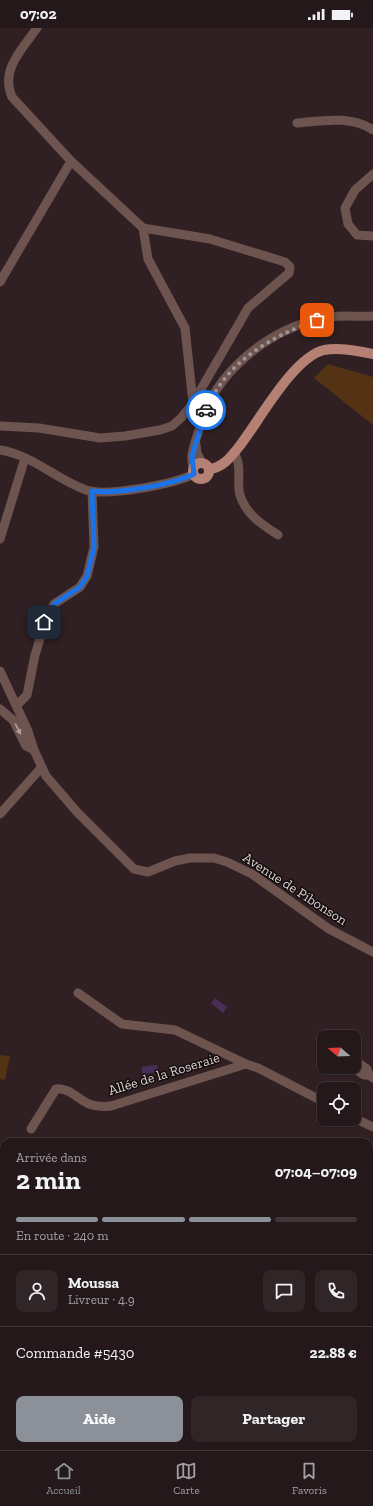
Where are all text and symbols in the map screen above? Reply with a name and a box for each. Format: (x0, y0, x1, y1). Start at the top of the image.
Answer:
text: 07:02 (20, 5, 56, 23)
pin (300, 303, 334, 337)
icon: bag (306, 309, 328, 331)
courier (186, 390, 226, 430)
icon: car (195, 399, 217, 421)
pin (27, 605, 61, 639)
icon: home (33, 611, 55, 633)
one-way arrow (15, 723, 22, 735)
street label: Avenue de Pibonson (240, 849, 350, 929)
north arrow (317, 1030, 361, 1074)
map controls (317, 1030, 361, 1126)
street label: Allée de la Roseraie (106, 1049, 222, 1099)
button: locate (317, 1082, 361, 1126)
text: Arrivée dans (16, 1150, 87, 1165)
text: 07:04–07:09 (275, 1163, 357, 1181)
text: 2 min (16, 1164, 81, 1196)
text: En route · 240 m (16, 1228, 109, 1243)
button: person (16, 1270, 58, 1312)
button: chat (263, 1270, 305, 1312)
button: phone (315, 1270, 357, 1312)
text: Moussa (68, 1274, 119, 1292)
text: Livreur · 4.9 (68, 1292, 135, 1307)
text: Commande #5430 (16, 1344, 134, 1362)
text: 22.88 € (310, 1344, 357, 1362)
button: Aide (16, 1396, 183, 1442)
button: Partager (191, 1396, 357, 1442)
tab: Accueil (46, 1460, 81, 1497)
tab: Carte (173, 1460, 200, 1497)
tab: Favoris (292, 1460, 327, 1497)

